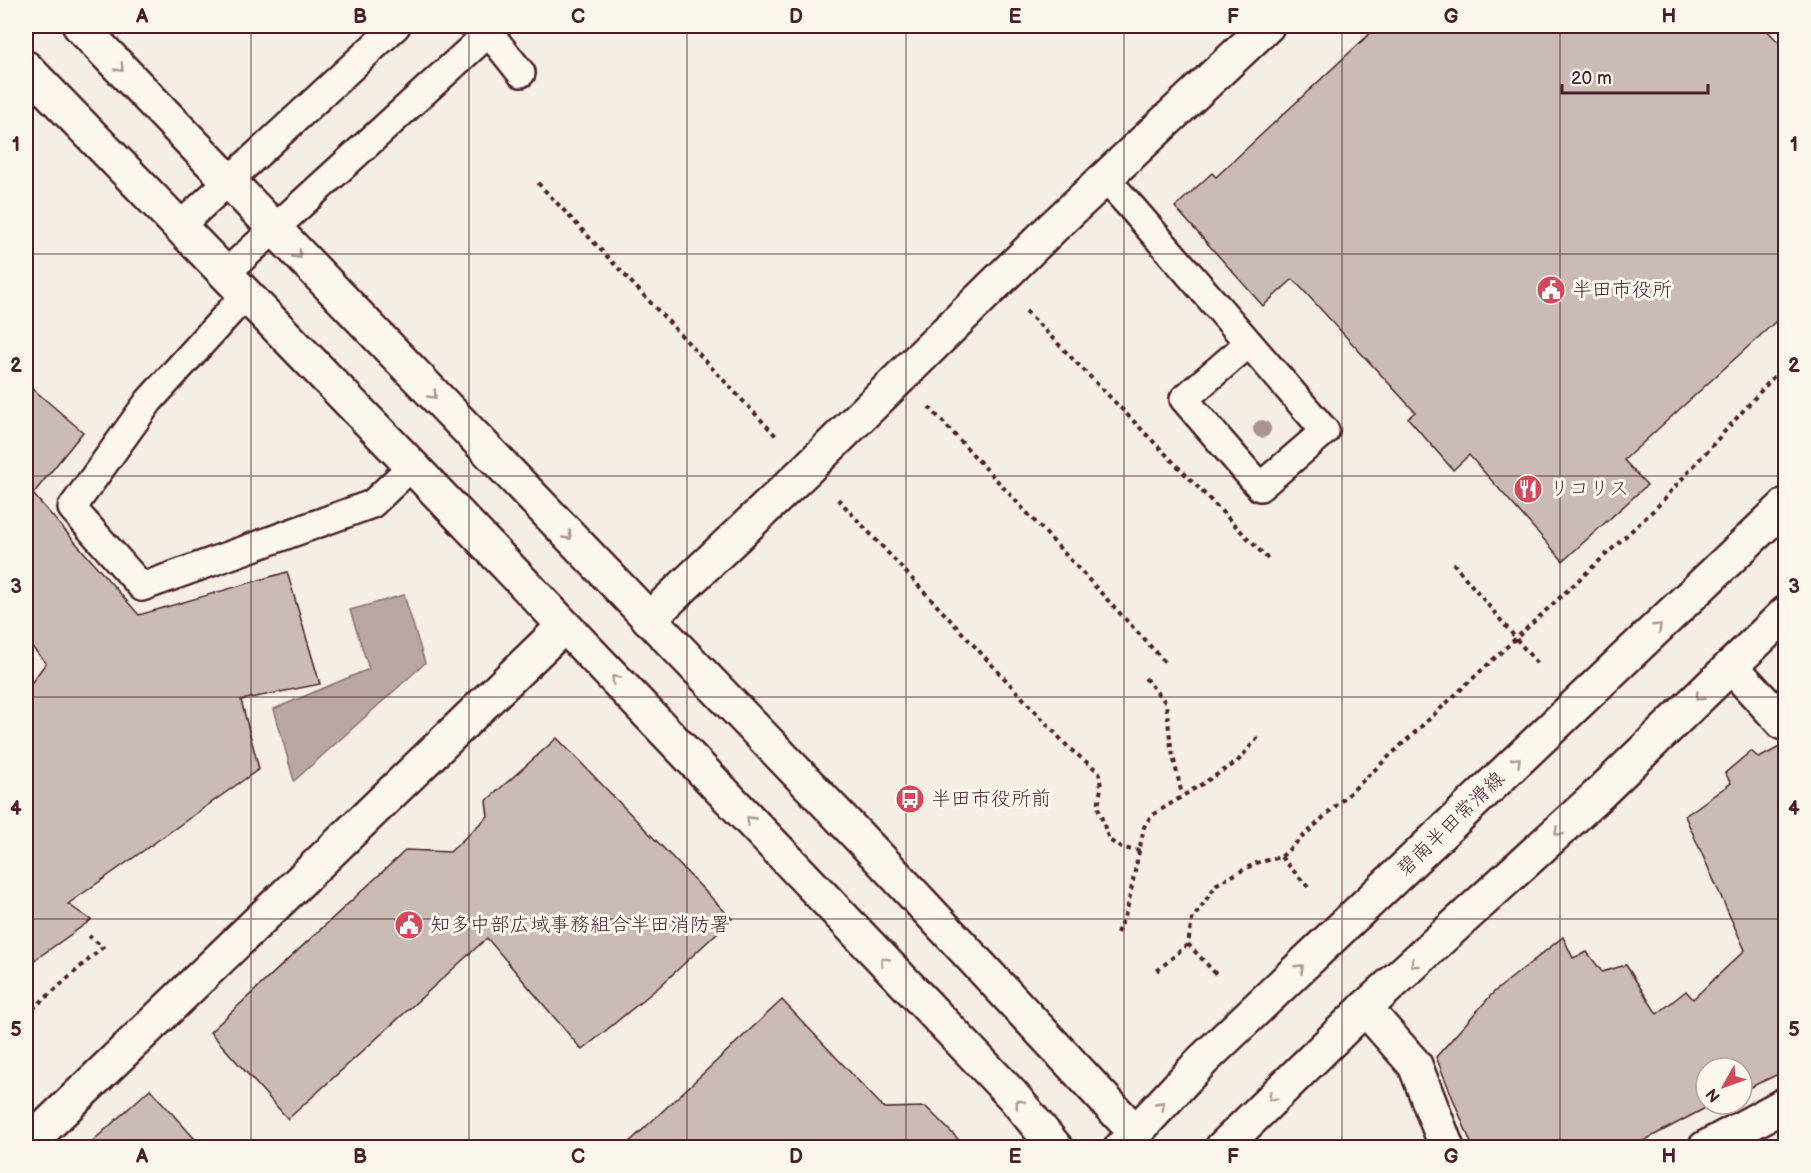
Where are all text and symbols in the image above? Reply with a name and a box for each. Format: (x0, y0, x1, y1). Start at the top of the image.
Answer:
text: A (135, 5, 149, 29)
text: B (353, 5, 367, 29)
text: C (571, 5, 585, 29)
text: D (789, 5, 803, 29)
text: E (1009, 5, 1022, 29)
text: F (1227, 5, 1239, 29)
text: G (1444, 5, 1459, 29)
text: H (1662, 5, 1676, 29)
scale bar (1562, 57, 1708, 95)
one-way arrow (113, 61, 124, 71)
text: 20 m (1571, 68, 1612, 89)
text: 1 (12, 133, 20, 157)
text: 1 (1790, 133, 1798, 157)
one-way arrow (291, 248, 302, 258)
public building icon: 半田市役所 (1535, 274, 1567, 306)
place label: 半田市役所 (1572, 278, 1672, 302)
text: 2 (10, 354, 22, 378)
text: 2 (1788, 354, 1800, 378)
one-way arrow (426, 389, 437, 399)
restaurant icon: リコリス (1512, 473, 1544, 505)
place label: リコリス (1549, 477, 1629, 501)
one-way arrow (561, 528, 572, 539)
text: 3 (10, 575, 22, 599)
text: 3 (1788, 575, 1800, 599)
one-way arrow (1651, 623, 1662, 634)
one-way arrow (611, 676, 622, 686)
one-way arrow (1695, 690, 1706, 701)
one-way arrow (1510, 757, 1520, 768)
street label: 碧南半田常滑線 (1392, 767, 1510, 881)
bus stop icon: 半田市役所前 (894, 783, 926, 815)
place label: 半田市役所前 (931, 787, 1051, 811)
text: 4 (10, 797, 22, 821)
text: 4 (1788, 797, 1800, 821)
one-way arrow (746, 817, 757, 828)
one-way arrow (1554, 825, 1564, 836)
public building icon: 知多中部広域事務組合半田消防署 (393, 909, 425, 941)
place label: 知多中部広域事務組合半田消防署 (430, 913, 730, 937)
one-way arrow (1410, 957, 1421, 968)
one-way arrow (881, 958, 892, 969)
one-way arrow (1293, 964, 1303, 975)
text: 5 (10, 1018, 22, 1042)
text: 5 (1788, 1018, 1800, 1042)
north arrow (1694, 1056, 1754, 1116)
text: N (1703, 1084, 1725, 1105)
one-way arrow (1268, 1090, 1279, 1101)
one-way arrow (1015, 1099, 1026, 1110)
one-way arrow (1154, 1101, 1165, 1111)
text: A (135, 1145, 149, 1169)
text: B (353, 1145, 367, 1169)
text: C (571, 1145, 585, 1169)
text: D (789, 1145, 803, 1169)
text: E (1009, 1145, 1022, 1169)
text: F (1227, 1145, 1239, 1169)
text: G (1444, 1145, 1459, 1169)
text: H (1662, 1145, 1676, 1169)

